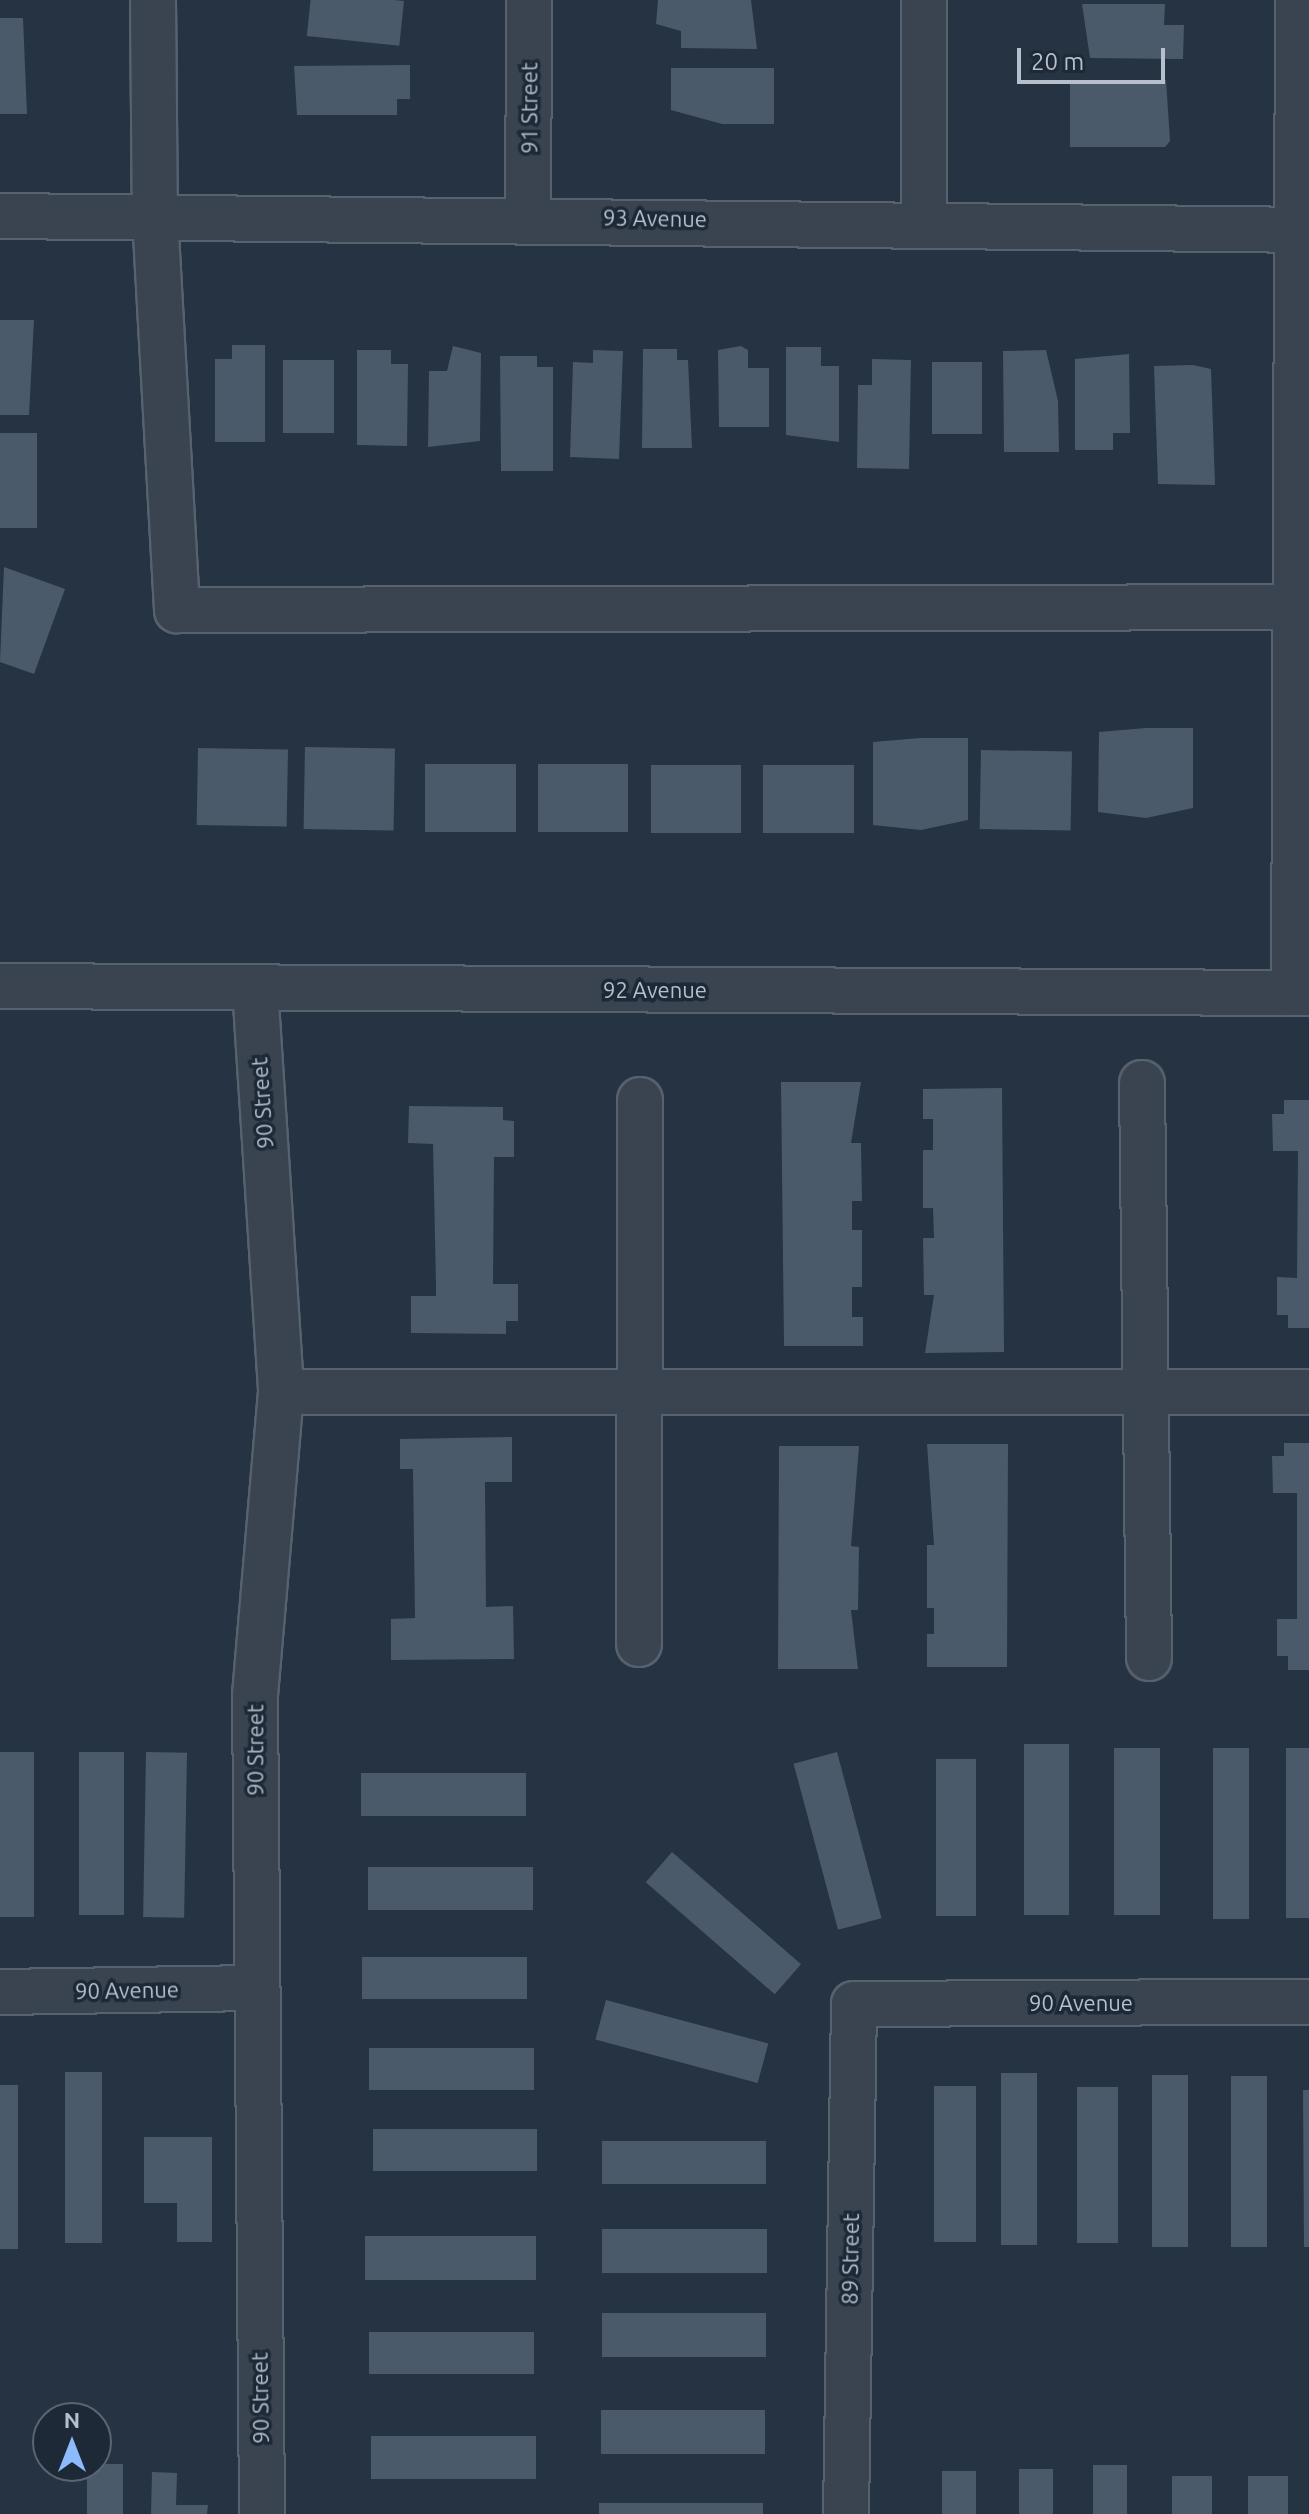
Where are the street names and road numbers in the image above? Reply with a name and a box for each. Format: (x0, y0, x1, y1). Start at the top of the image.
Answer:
street label: 91 Street (516, 62, 542, 154)
street label: 93 Avenue (603, 204, 707, 232)
street label: 92 Avenue (603, 977, 707, 1003)
street label: 90 Street (246, 1057, 278, 1149)
street label: 90 Street (242, 1704, 268, 1796)
street label: 90 Avenue (75, 1976, 179, 2004)
street label: 90 Avenue (1029, 1990, 1133, 2016)
street label: 89 Street (836, 2213, 864, 2305)
street label: 90 Street (246, 2352, 274, 2444)

